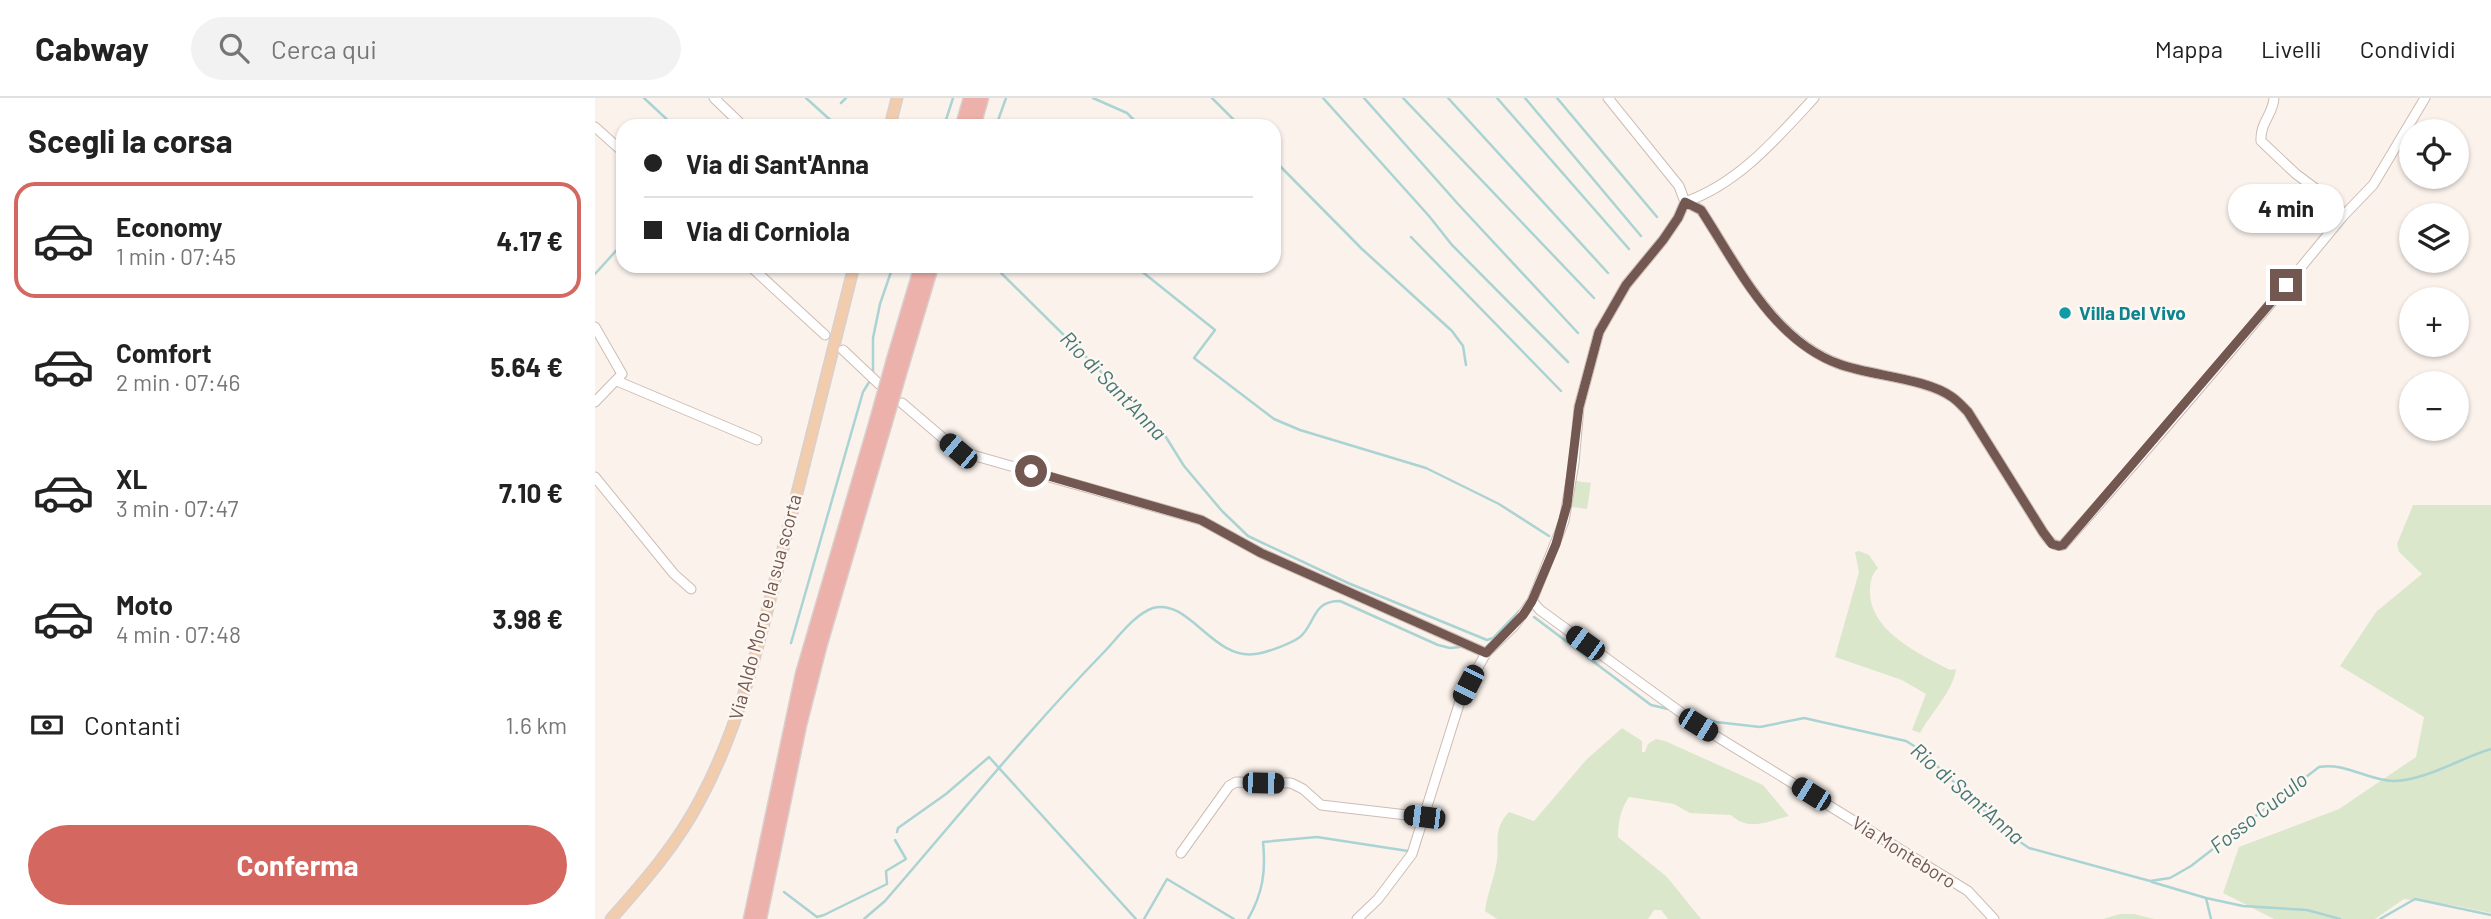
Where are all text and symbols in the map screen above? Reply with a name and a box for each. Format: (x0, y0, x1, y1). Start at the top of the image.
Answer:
search box (191, 17, 681, 80)
text: Cabway (35, 28, 149, 68)
icon: search (215, 29, 253, 67)
text: Cerca qui (271, 33, 377, 64)
text: Mappa (2155, 34, 2223, 63)
text: Livelli (2261, 34, 2322, 63)
text: Condividi (2360, 34, 2456, 63)
map controls (2399, 119, 2469, 441)
button: locate (2399, 119, 2469, 189)
text: Scegli la corsa (28, 121, 233, 159)
text: Via di Sant'Anna (686, 148, 869, 179)
callout: 4 min (2228, 184, 2344, 232)
text: 4 min (2258, 194, 2314, 222)
button: layers (2399, 203, 2469, 273)
icon: car (32, 209, 95, 272)
text: Economy (116, 211, 222, 242)
text: Via di Corniola (686, 215, 850, 246)
text: 4.17 € (496, 225, 563, 256)
text: 1 min · 07:45 (116, 242, 236, 270)
route end (2270, 269, 2302, 301)
button: + (2399, 287, 2469, 357)
place label: Villa Del Vivo (2079, 301, 2186, 324)
marker: Villa Del Vivo (2057, 305, 2073, 321)
water label: Rio di Sant'Anna (1056, 325, 1172, 445)
icon: car (32, 335, 95, 398)
text: Comfort (116, 337, 212, 368)
text: 5.64 € (491, 351, 563, 382)
text: 2 min · 07:46 (116, 368, 240, 396)
button: − (2399, 371, 2469, 441)
car (936, 429, 981, 473)
route start (1015, 455, 1047, 487)
icon: car (32, 461, 95, 524)
text: XL (116, 463, 147, 494)
text: 7.10 € (499, 477, 563, 508)
street label: Via Aldo Moro e la sua scorta (723, 492, 806, 722)
text: 3 min · 07:47 (116, 494, 238, 522)
icon: car (32, 587, 95, 650)
text: Moto (116, 589, 173, 620)
text: 3.98 € (492, 603, 563, 634)
text: 4 min · 07:48 (116, 620, 241, 648)
car (1562, 622, 1609, 664)
car (1450, 662, 1487, 708)
car (1675, 705, 1722, 745)
icon: cash (28, 706, 66, 744)
text: Contanti (84, 709, 181, 740)
text: 1.6 km (506, 711, 567, 739)
water label: Rio di Sant'Anna (1906, 737, 2030, 849)
water label: Fosso Cuculo (2204, 766, 2312, 858)
car (1242, 772, 1285, 794)
car (1788, 774, 1835, 814)
car (1402, 804, 1447, 830)
street label: Via Monteboro (1848, 810, 1961, 893)
button: Conferma (28, 825, 567, 905)

